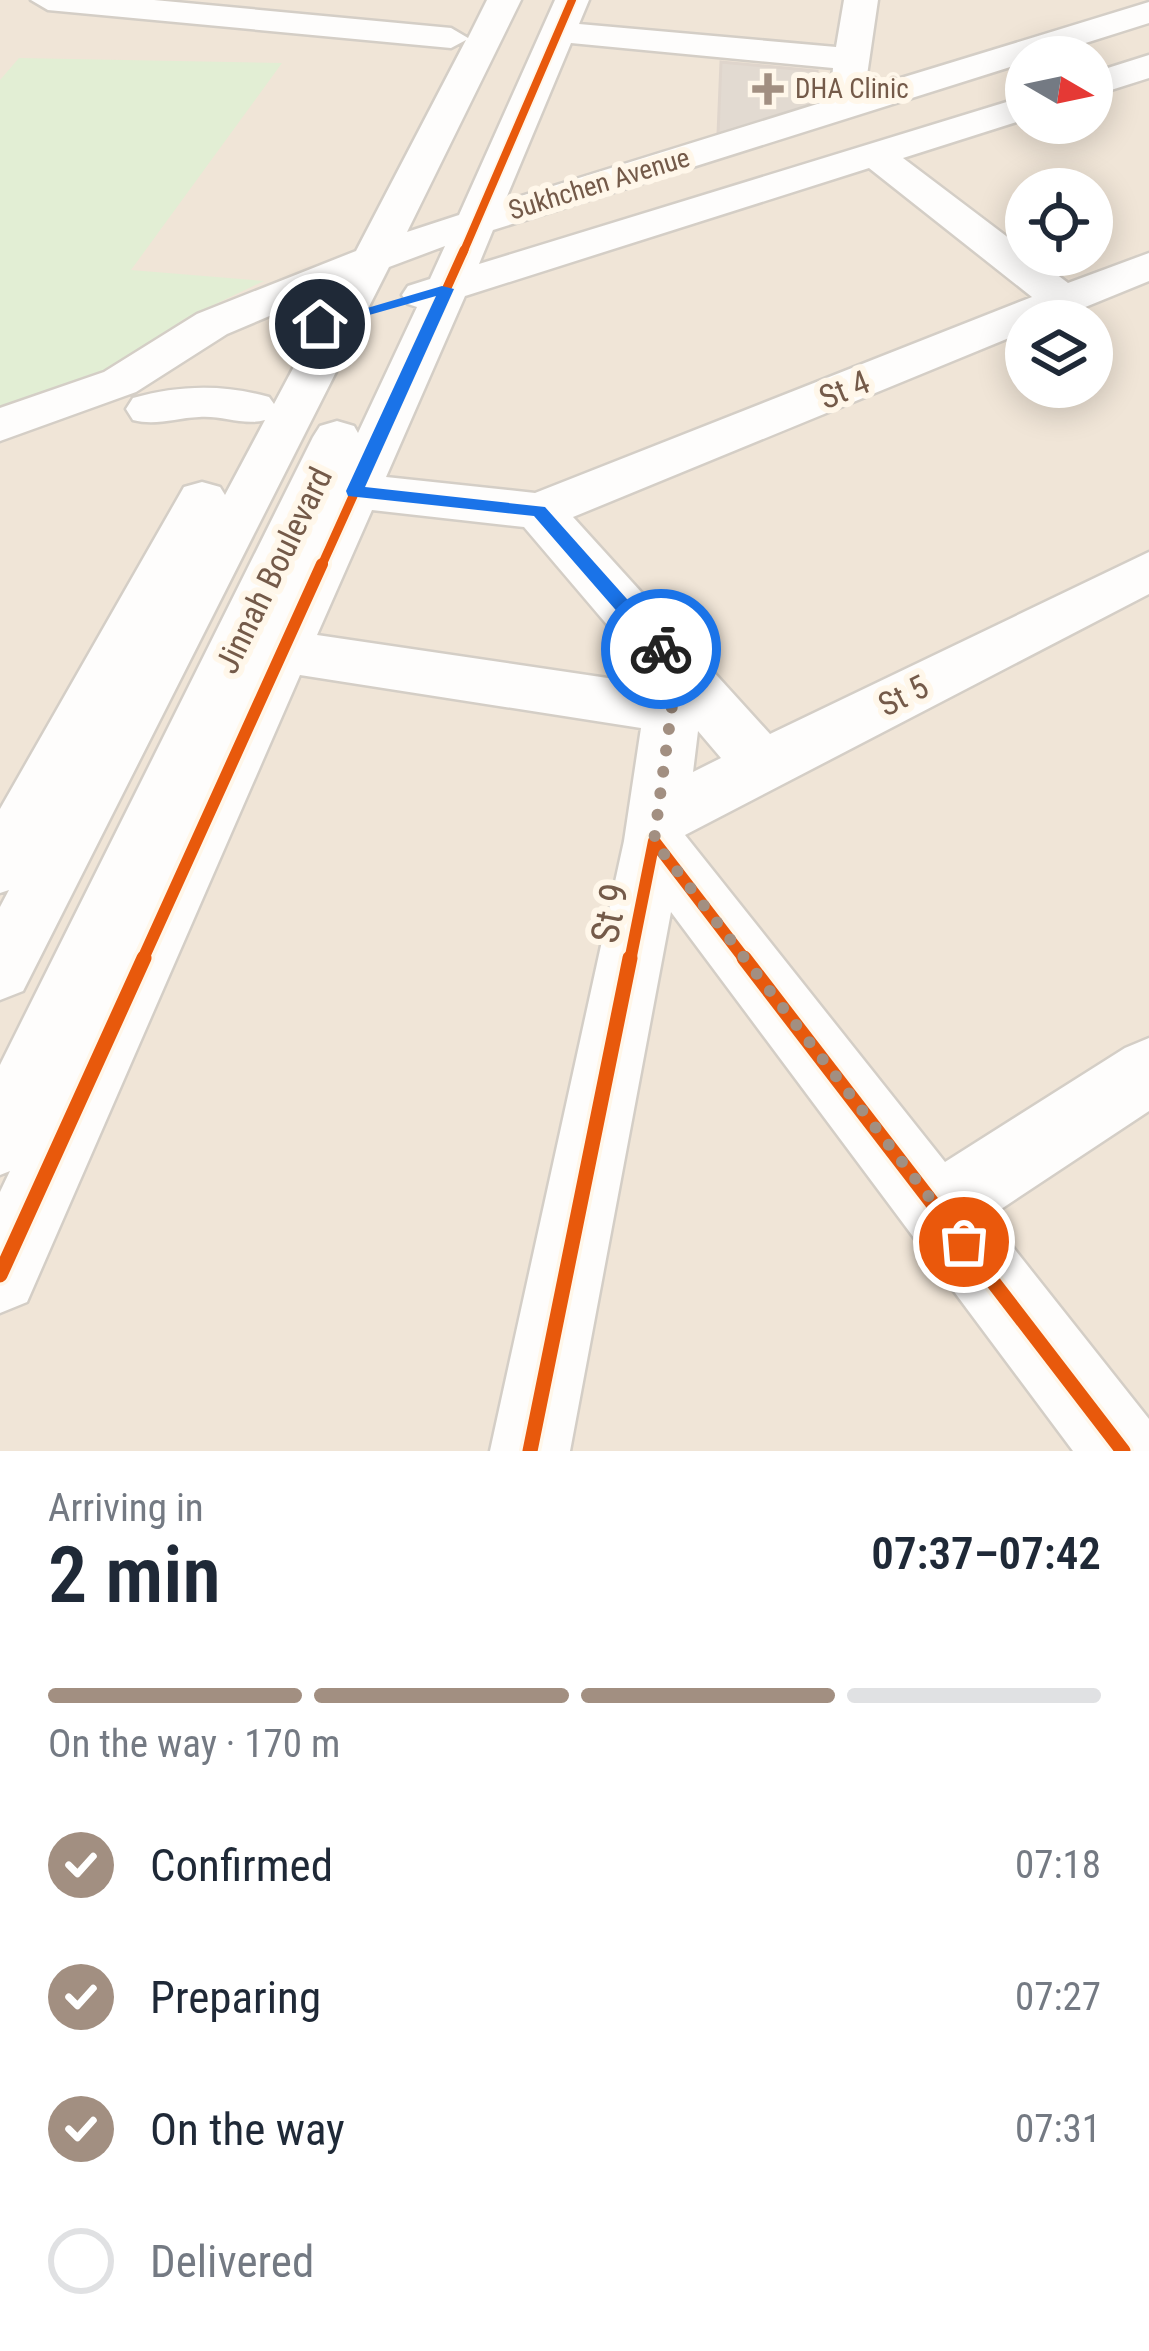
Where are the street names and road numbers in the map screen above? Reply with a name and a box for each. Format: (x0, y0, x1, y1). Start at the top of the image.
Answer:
street label: Sukhchen Avenue (505, 141, 693, 227)
street label: St 4 (813, 362, 875, 417)
street label: Jinnah Boulevard (207, 461, 340, 679)
street label: St 5 (872, 667, 935, 724)
street label: St 9 (582, 879, 638, 947)

